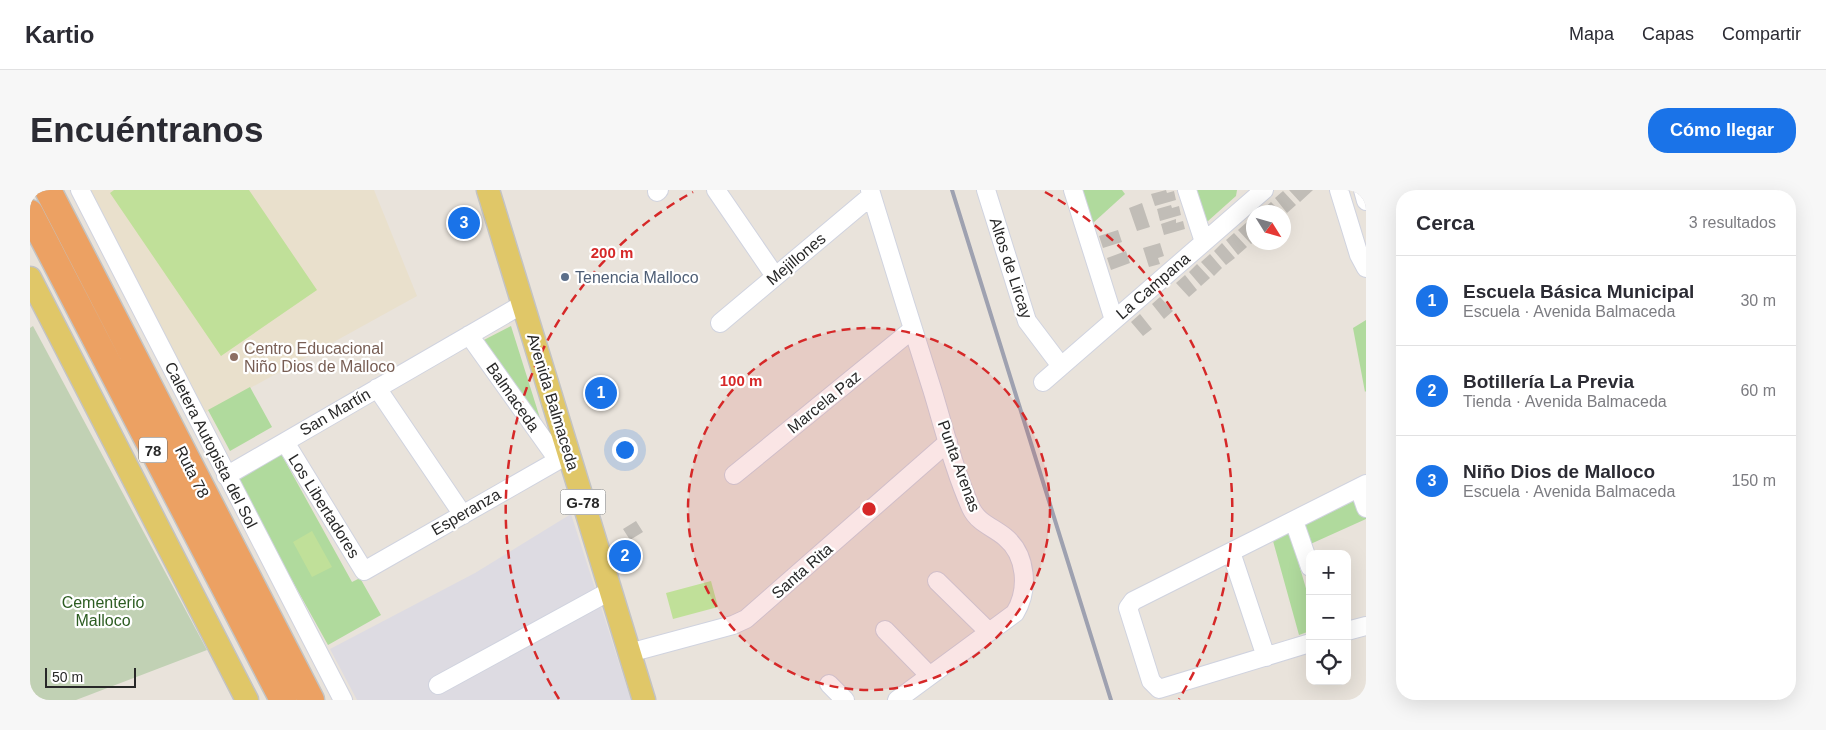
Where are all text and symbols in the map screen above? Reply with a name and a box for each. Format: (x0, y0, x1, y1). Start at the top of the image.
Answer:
text: Kartio (25, 21, 94, 48)
text: Mapa (1569, 24, 1614, 44)
text: Capas (1642, 24, 1694, 44)
text: Compartir (1722, 24, 1801, 44)
button: Cómo llegar (1648, 108, 1796, 153)
text: Encuéntranos (30, 110, 263, 149)
pin: 3 (448, 204, 480, 242)
north arrow (1246, 205, 1291, 250)
text: Cerca (1416, 211, 1474, 234)
text: 3 resultados (1689, 214, 1776, 231)
street label: Altos de Lircay (987, 215, 1035, 321)
street label: Mejillones (763, 230, 829, 288)
text: 200 m (591, 244, 633, 261)
street label: La Campana (1113, 249, 1193, 322)
place label: Tenencia Malloco (575, 269, 699, 286)
marker: Tenencia Malloco (559, 271, 571, 283)
text: Escuela Básica Municipal (1463, 281, 1694, 302)
text: 1 (1428, 292, 1436, 309)
text: 30 m (1740, 292, 1776, 309)
text: Escuela · Avenida Balmaceda (1463, 303, 1675, 320)
street label: Avenida Balmaceda (524, 332, 582, 472)
place label: Centro Educacional Niño Dios de Malloco (244, 340, 395, 375)
marker: Centro Educacional Niño Dios de Malloco (228, 351, 240, 363)
street label: Caletera Autopista del Sol (162, 359, 260, 531)
street label: Balmaceda (483, 359, 543, 435)
street label: Marcela Paz (784, 367, 864, 437)
text: Botillería La Previa (1463, 371, 1634, 392)
text: 100 m (720, 372, 762, 389)
pin: 1 (585, 374, 617, 412)
text: 2 (1428, 382, 1436, 399)
text: 60 m (1740, 382, 1776, 399)
street label: San Martín (297, 385, 373, 439)
text: Tienda · Avenida Balmaceda (1463, 393, 1667, 410)
street label: Punta Arenas (935, 418, 983, 514)
your location (612, 437, 638, 463)
road number: 78 (139, 438, 167, 462)
street label: Ruta 78 (172, 443, 212, 501)
street label: Los Libertadores (285, 451, 363, 561)
text: Niño Dios de Malloco (1463, 461, 1655, 482)
text: 3 (1428, 472, 1436, 489)
text: 150 m (1732, 472, 1776, 489)
text: Escuela · Avenida Balmaceda (1463, 483, 1675, 500)
street label: Esperanza (429, 485, 503, 538)
road number: G-78 (560, 490, 606, 514)
centre of rings (860, 500, 878, 518)
pin: 2 (609, 537, 641, 575)
street label: Santa Rita (768, 540, 836, 602)
map controls (1306, 550, 1351, 685)
button: + (1306, 550, 1351, 595)
park label: Cementerio Malloco (62, 594, 144, 629)
button: − (1306, 595, 1351, 640)
button: locate (1306, 640, 1351, 685)
scale bar (45, 665, 136, 688)
text: 50 m (52, 669, 83, 685)

